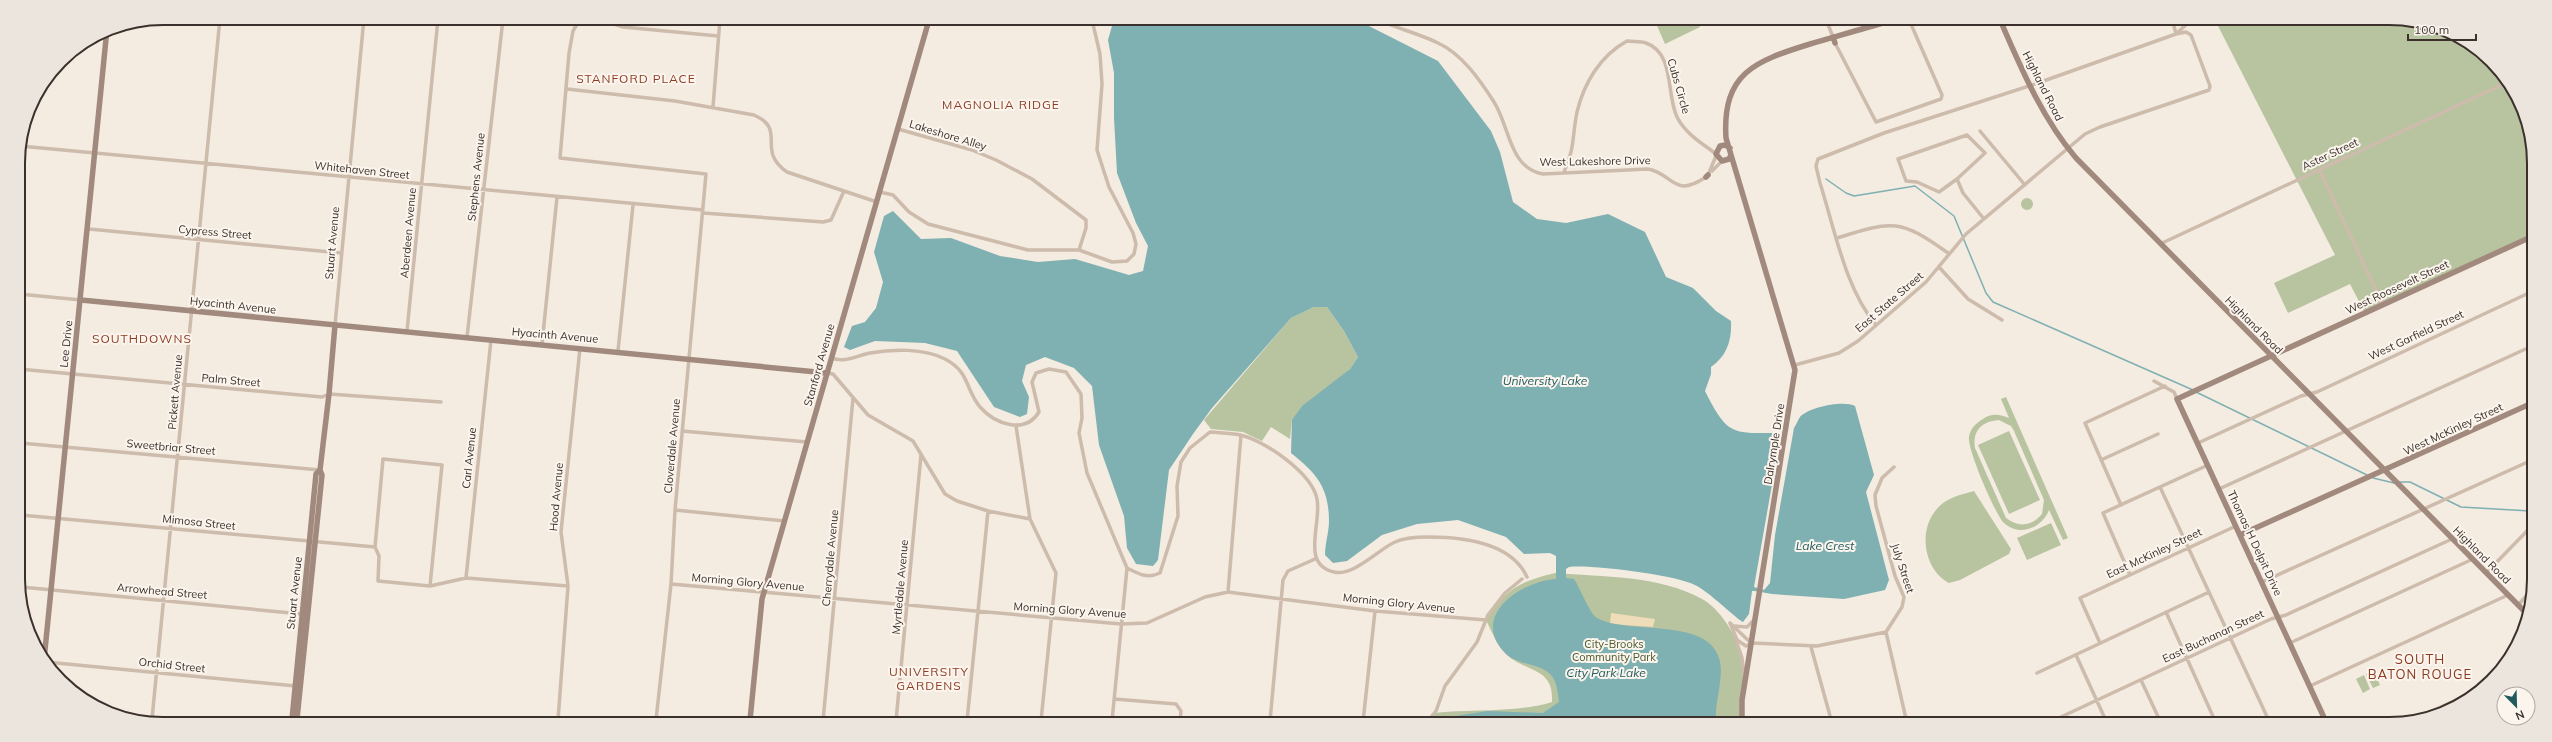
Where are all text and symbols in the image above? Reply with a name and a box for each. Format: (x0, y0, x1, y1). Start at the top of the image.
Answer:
scale bar (2408, 16, 2476, 42)
text: 100 m (2414, 22, 2449, 37)
street label: Highland Road (2019, 49, 2067, 123)
street label: Cubs Circle (1664, 57, 1694, 115)
district label: STANFORD PLACE (576, 71, 696, 86)
district label: MAGNOLIA RIDGE (942, 97, 1060, 112)
street label: Lakeshore Alley (908, 117, 989, 153)
street label: Stephens Avenue (464, 132, 488, 222)
street label: Aster Street (2300, 135, 2360, 173)
street label: West Lakeshore Drive (1539, 153, 1651, 169)
street label: Whitehaven Street (314, 158, 410, 182)
street label: Aberdeen Avenue (397, 187, 419, 279)
street label: Stuart Avenue (322, 206, 342, 280)
street label: Cypress Street (178, 222, 253, 242)
street label: West Roosevelt Street (2343, 257, 2451, 317)
street label: East State Street (1852, 269, 1926, 335)
street label: Highland Road (2222, 293, 2286, 357)
street label: Hyacinth Avenue (189, 294, 277, 316)
street label: West Garfield Street (2366, 307, 2466, 363)
street label: Lee Drive (57, 320, 75, 368)
street label: Stanford Avenue (801, 322, 837, 408)
street label: Hyacinth Avenue (511, 324, 599, 346)
district label: SOUTHDOWNS (92, 331, 192, 346)
street label: Pickett Avenue (165, 354, 185, 430)
street label: Palm Street (201, 370, 261, 390)
water label: University Lake (1503, 373, 1588, 388)
street label: Cloverdale Avenue (661, 398, 683, 494)
street label: West McKinley Street (2401, 400, 2505, 458)
street label: Dalrymple Drive (1761, 402, 1787, 486)
street label: Carl Avenue (459, 427, 479, 489)
street label: Sweetbriar Street (126, 436, 216, 458)
street label: Hood Avenue (546, 462, 566, 532)
street label: Thomas H Delpit Drive (2224, 488, 2286, 598)
street label: Cherrydale Avenue (819, 509, 841, 607)
street label: Mimosa Street (162, 511, 236, 533)
street label: Highland Road (2450, 523, 2514, 587)
street label: East McKinley Street (2104, 525, 2204, 581)
water label: Lake Crest (1796, 538, 1855, 553)
street label: Myrtledale Avenue (889, 539, 911, 635)
street label: July Street (1888, 541, 1918, 595)
street label: Stuart Avenue (283, 556, 305, 630)
street label: Morning Glory Avenue (691, 570, 805, 594)
street label: Arrowhead Street (116, 580, 208, 602)
street label: Morning Glory Avenue (1342, 590, 1456, 616)
street label: Morning Glory Avenue (1013, 599, 1127, 621)
street label: East Buchanan Street (2160, 606, 2266, 666)
park label: City-Brooks Community Park (1572, 637, 1656, 664)
district label: SOUTH BATON ROUGE (2368, 651, 2472, 682)
street label: Orchid Street (138, 655, 206, 675)
district label: UNIVERSITY GARDENS (889, 664, 969, 693)
water label: City Park Lake (1566, 665, 1646, 680)
north arrow (2496, 686, 2536, 726)
text: N (2513, 707, 2526, 723)

